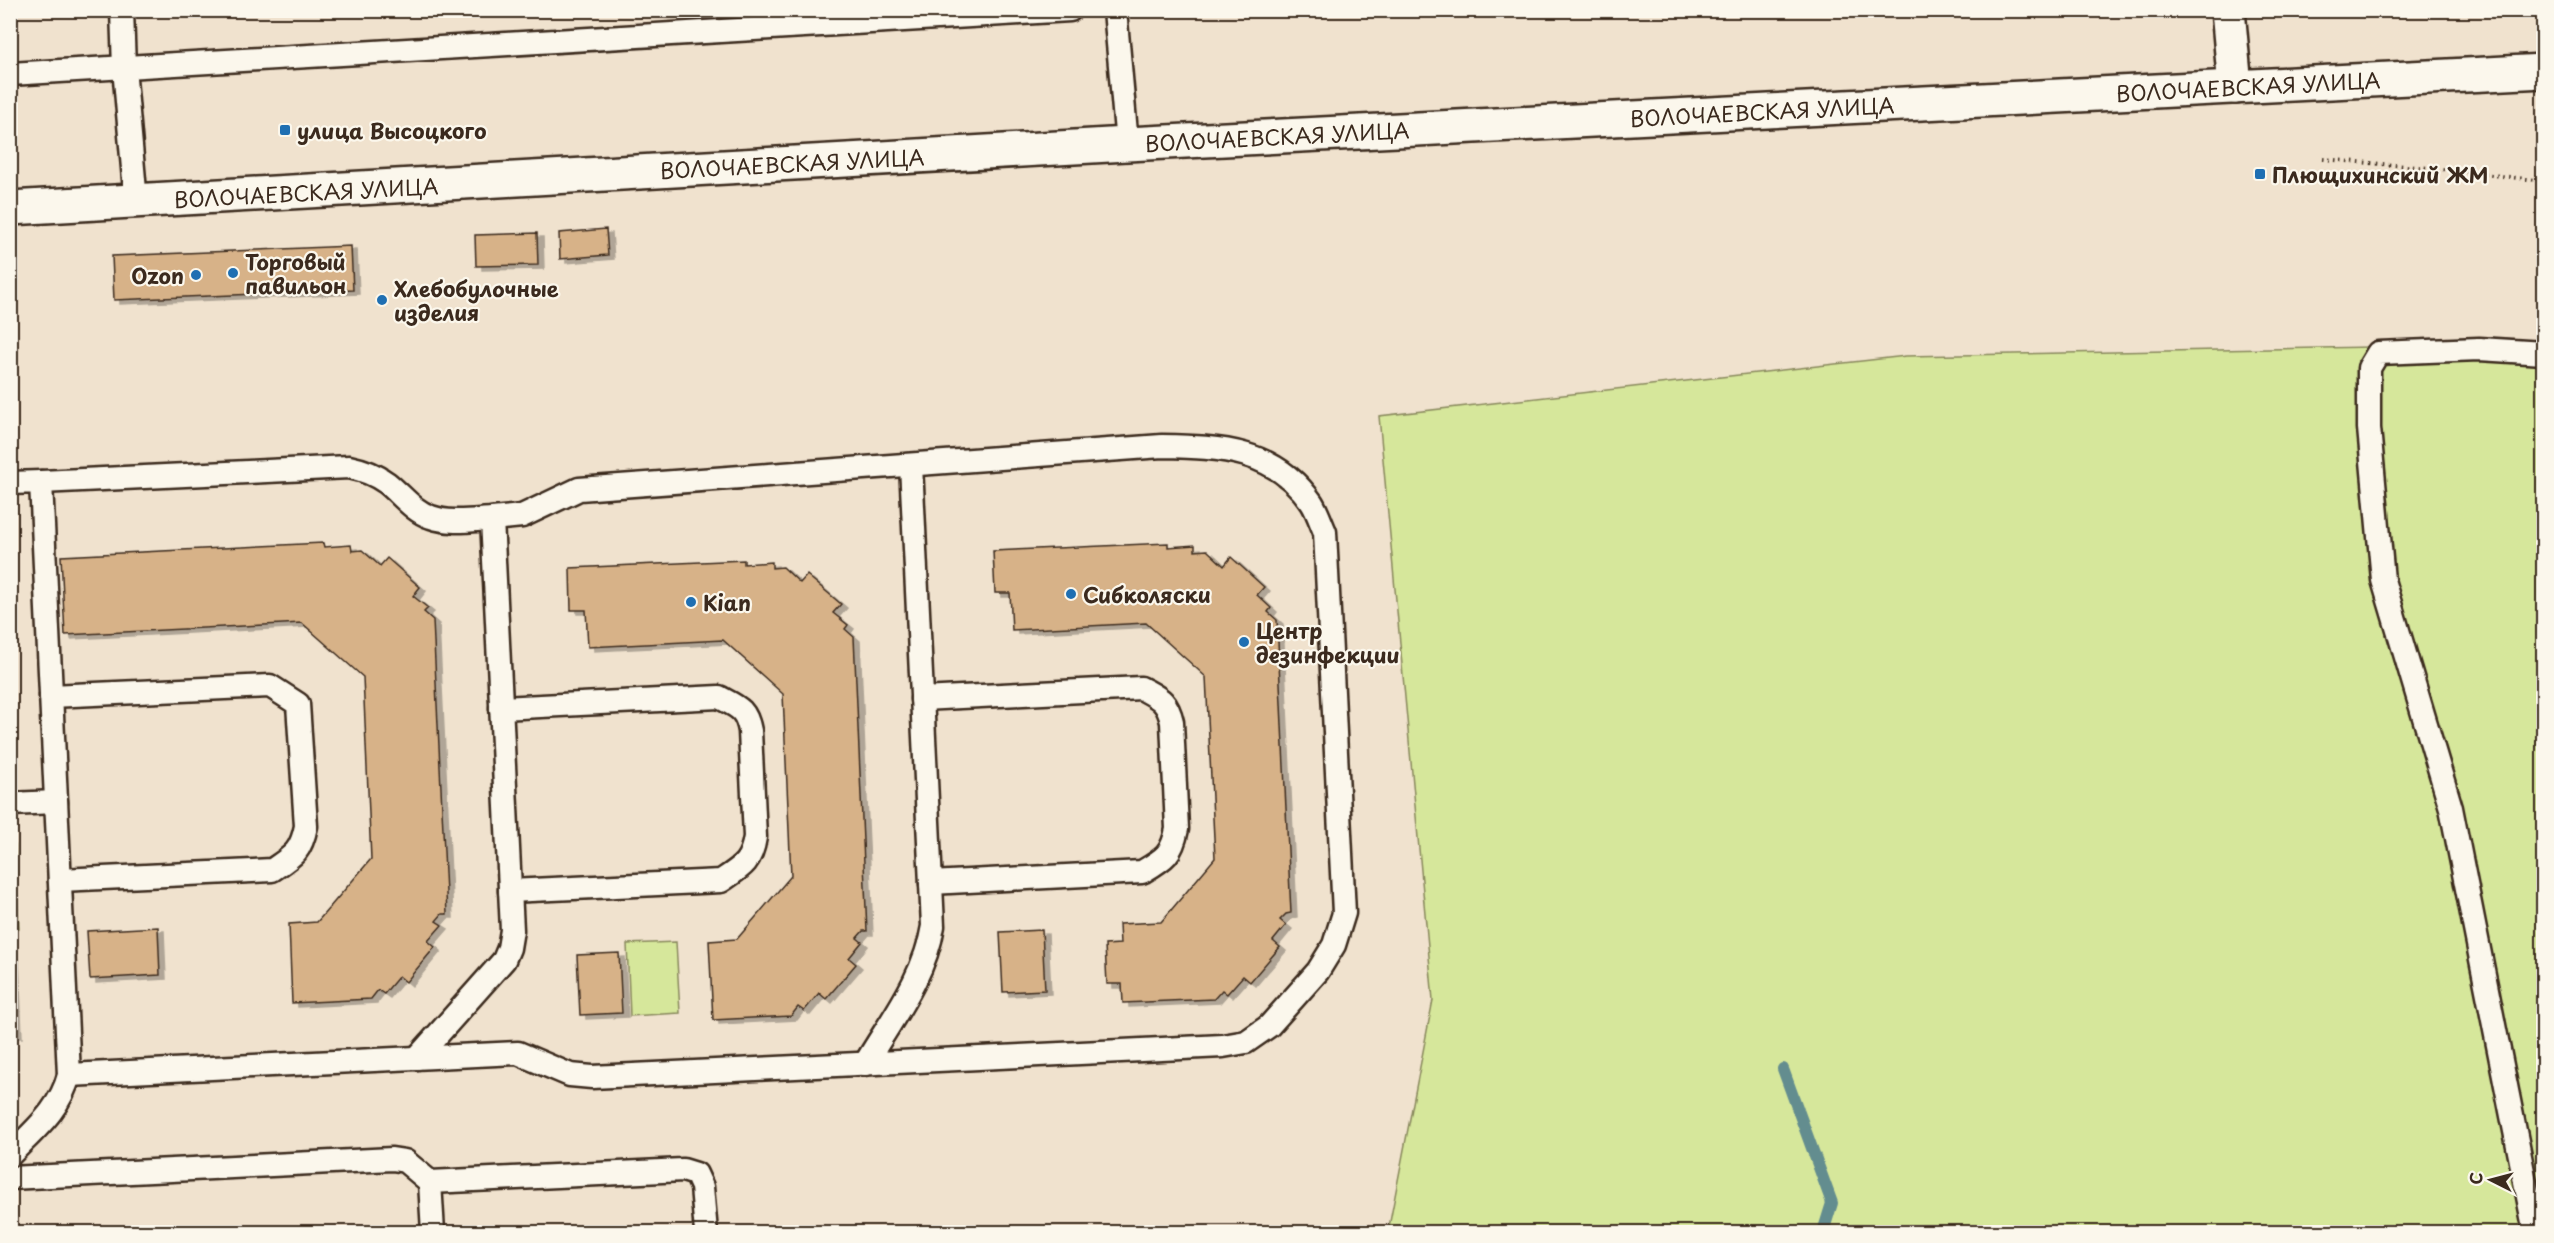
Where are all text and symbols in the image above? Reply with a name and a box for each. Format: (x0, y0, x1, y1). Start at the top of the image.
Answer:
street label: ВОЛОЧАЕВСКАЯ УЛИЦА (2115, 63, 2381, 109)
street label: ВОЛОЧАЕВСКАЯ УЛИЦА (1629, 88, 1895, 134)
street label: ВОЛОЧАЕВСКАЯ УЛИЦА (1144, 113, 1410, 159)
place label: улица Высоцкого (297, 114, 486, 146)
marker: улица Высоцкого (278, 123, 292, 137)
street label: ВОЛОЧАЕВСКАЯ УЛИЦА (659, 140, 925, 186)
place label: Плющихинский ЖМ (2272, 158, 2488, 190)
marker: Плющихинский ЖМ (2253, 167, 2267, 181)
street label: ВОЛОЧАЕВСКАЯ УЛИЦА (173, 169, 439, 215)
place label: Торговый павильон (245, 245, 346, 301)
place label: Ozon (131, 259, 184, 291)
marker: Торговый павильон (226, 266, 240, 280)
marker: Ozon (189, 268, 203, 282)
place label: Хлебобулочные изделия (394, 272, 559, 328)
marker: Хлебобулочные изделия (375, 293, 389, 307)
place label: Сибколяски (1083, 578, 1211, 610)
place label: Kian (703, 586, 751, 618)
marker: Сибколяски (1064, 587, 1078, 601)
marker: Kian (684, 595, 698, 609)
place label: Центр дезинфекции (1256, 614, 1400, 670)
marker: Центр дезинфекции (1237, 635, 1251, 649)
north arrow (2461, 1150, 2521, 1210)
text: С (2463, 1171, 2488, 1186)

